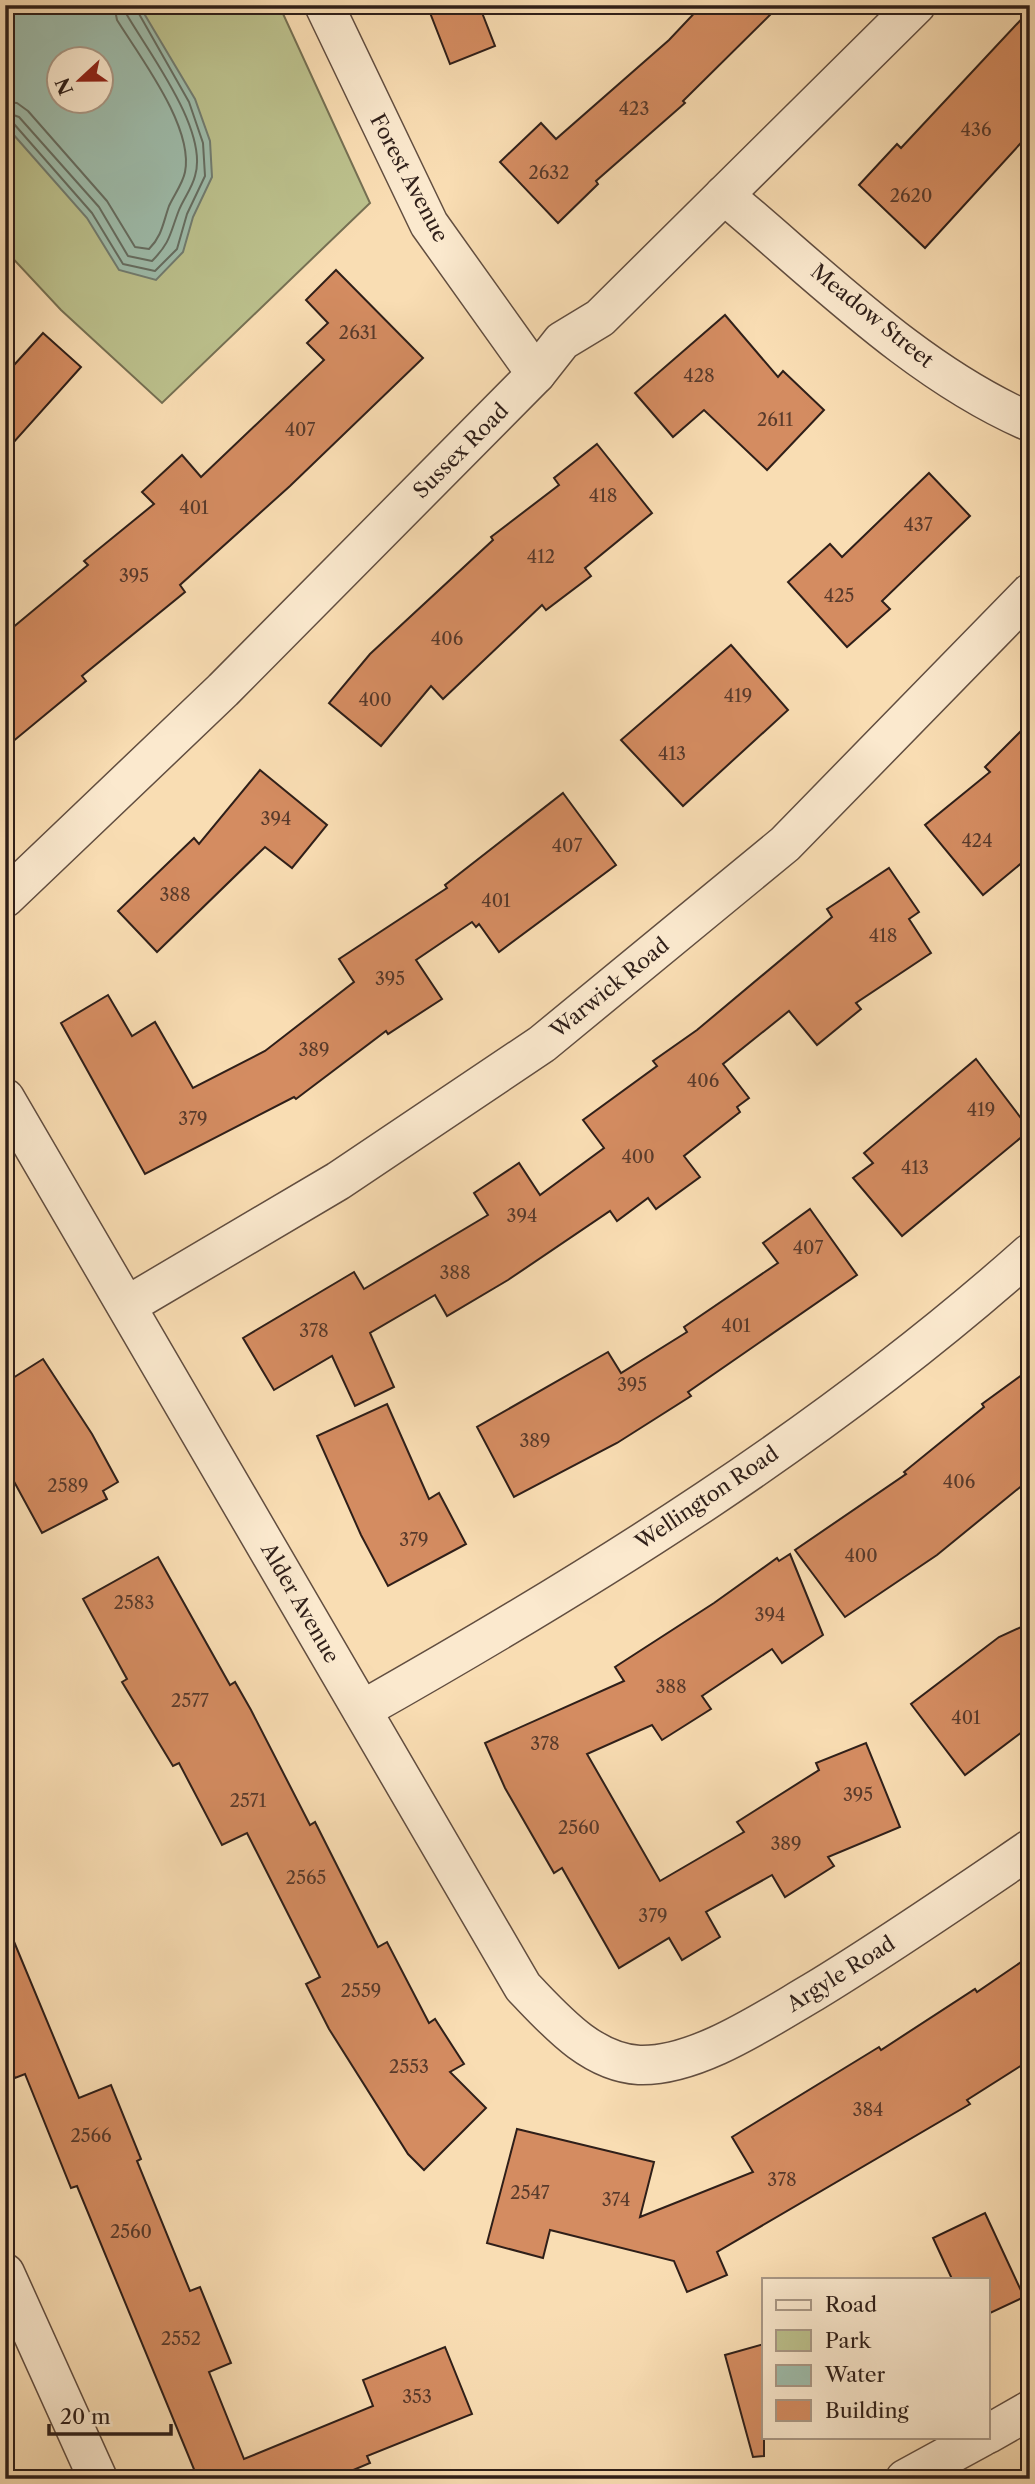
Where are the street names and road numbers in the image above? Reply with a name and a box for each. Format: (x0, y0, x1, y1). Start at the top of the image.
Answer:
street label: Forest Avenue (365, 109, 454, 246)
street label: Meadow Street (806, 259, 939, 373)
street label: Sussex Road (408, 398, 514, 503)
street label: Warwick Road (545, 932, 674, 1044)
street label: Wellington Road (630, 1440, 783, 1555)
street label: Alder Avenue (256, 1538, 345, 1667)
street label: Argyle Road (781, 1930, 899, 2017)

